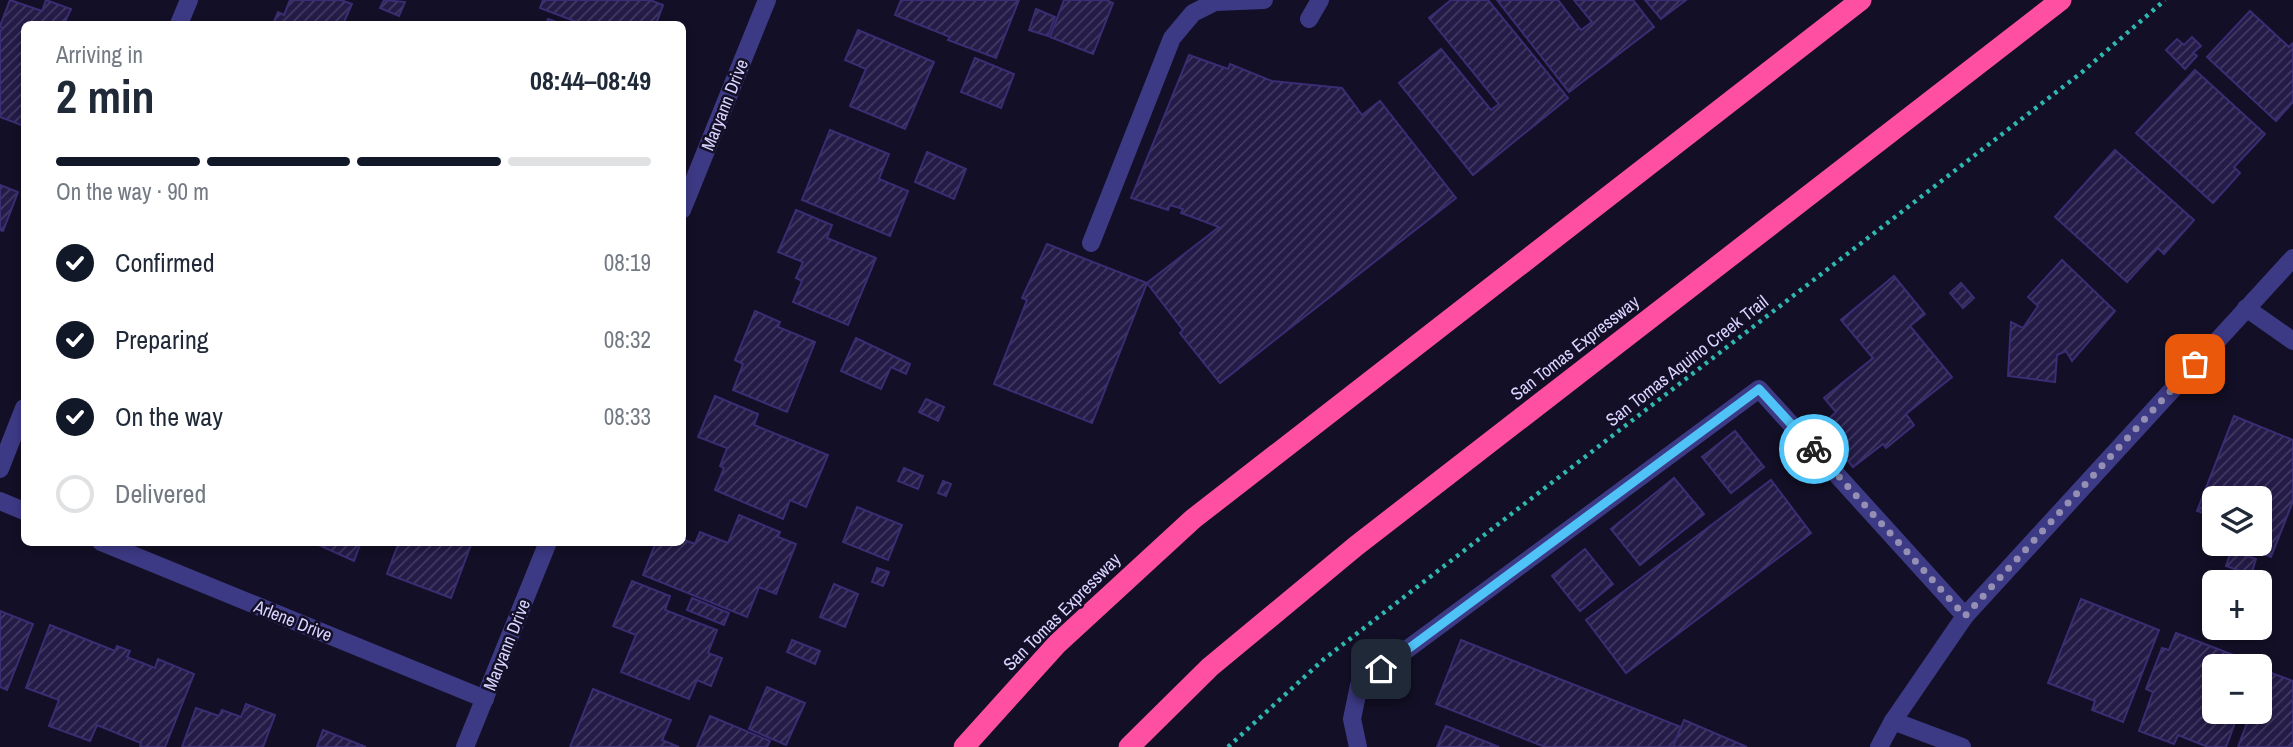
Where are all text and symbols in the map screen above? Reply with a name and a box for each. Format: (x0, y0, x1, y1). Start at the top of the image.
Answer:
text: Arriving in (56, 39, 143, 70)
street label: Maryann Drive (695, 55, 754, 154)
text: 08:44–08:49 (530, 63, 651, 98)
text: 2 min (56, 65, 155, 127)
text: On the way · 90 m (56, 176, 209, 207)
icon: check (56, 244, 94, 282)
text: Confirmed (115, 245, 215, 280)
text: 08:19 (604, 247, 651, 278)
street label: San Tomas Expressway (1505, 289, 1645, 406)
street label: San Tomas Aquino Creek Trail (1600, 289, 1773, 432)
icon: check (56, 321, 94, 359)
text: Preparing (115, 322, 209, 357)
text: 08:32 (604, 324, 651, 355)
pin (2165, 334, 2225, 394)
icon: bag (2176, 345, 2214, 383)
icon: check (56, 398, 94, 436)
text: On the way (115, 399, 223, 434)
text: 08:33 (604, 401, 651, 432)
courier (1779, 414, 1849, 484)
icon: bike (1795, 430, 1833, 468)
text: Delivered (115, 476, 206, 511)
map controls (2202, 486, 2272, 724)
button: layers (2202, 486, 2272, 556)
street label: San Tomas Expressway (997, 547, 1127, 676)
button: + (2202, 570, 2272, 640)
street label: Arlene Drive (250, 593, 336, 647)
street label: Maryann Drive (477, 595, 536, 694)
pin (1351, 639, 1411, 699)
icon: home (1362, 650, 1400, 688)
button: − (2202, 654, 2272, 724)

